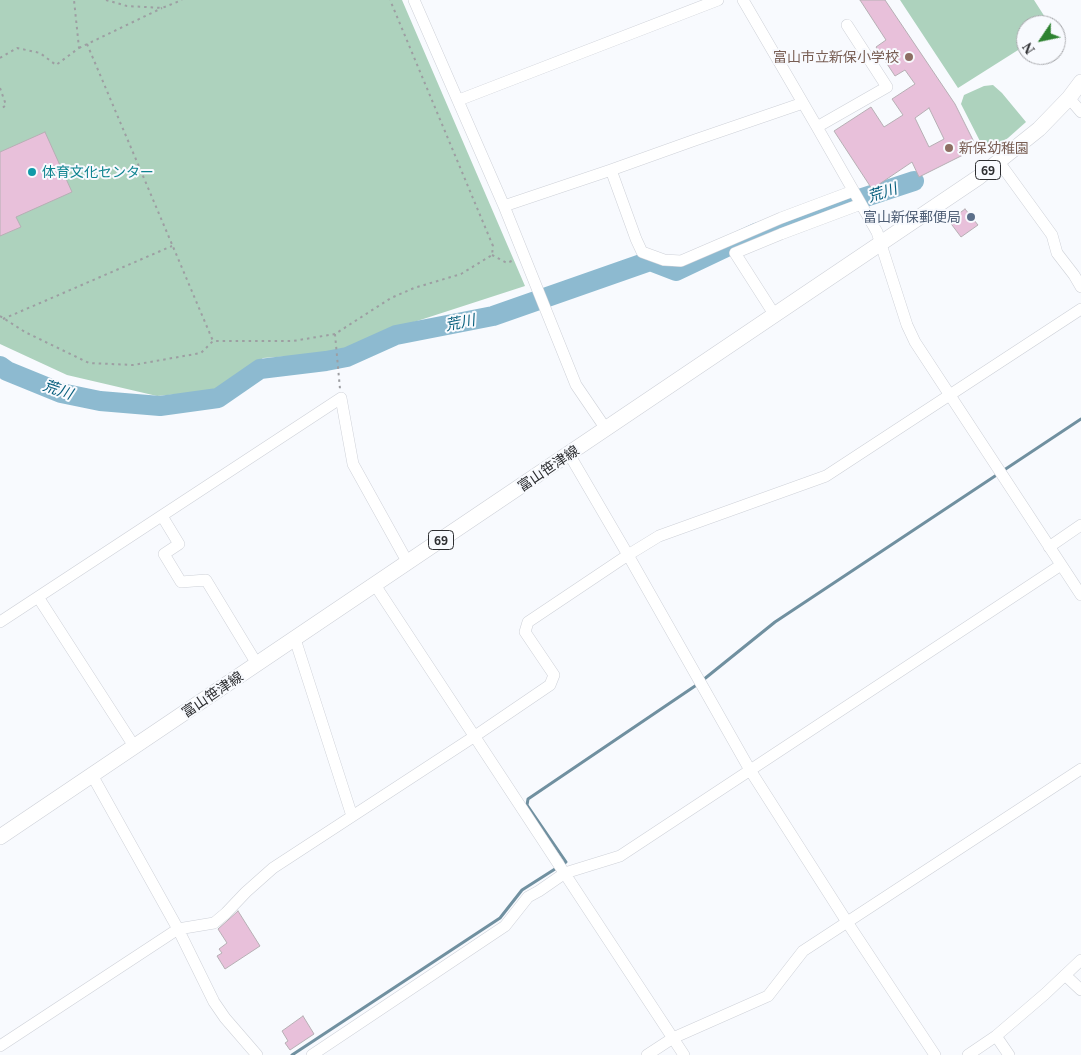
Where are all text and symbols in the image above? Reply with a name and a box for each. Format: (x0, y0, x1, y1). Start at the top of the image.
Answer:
north arrow (1016, 15, 1066, 65)
text: N (1020, 40, 1038, 56)
place label: 富山市立新保小学校 (773, 49, 899, 65)
marker: 富山市立新保小学校 (903, 51, 915, 63)
place label: 新保幼稚園 (959, 140, 1029, 156)
marker: 新保幼稚園 (943, 142, 955, 154)
road number: 69 (976, 160, 1000, 180)
place label: 体育文化センター (42, 164, 154, 180)
marker: 体育文化センター (26, 166, 38, 178)
water label: 荒川 (865, 179, 899, 205)
place label: 富山新保郵便局 (863, 209, 961, 225)
marker: 富山新保郵便局 (965, 211, 977, 223)
water label: 荒川 (444, 310, 476, 334)
water label: 荒川 (41, 376, 75, 402)
street label: 富山笹津線 (514, 441, 582, 495)
road number: 69 (428, 530, 454, 550)
street label: 富山笹津線 (178, 667, 246, 721)

